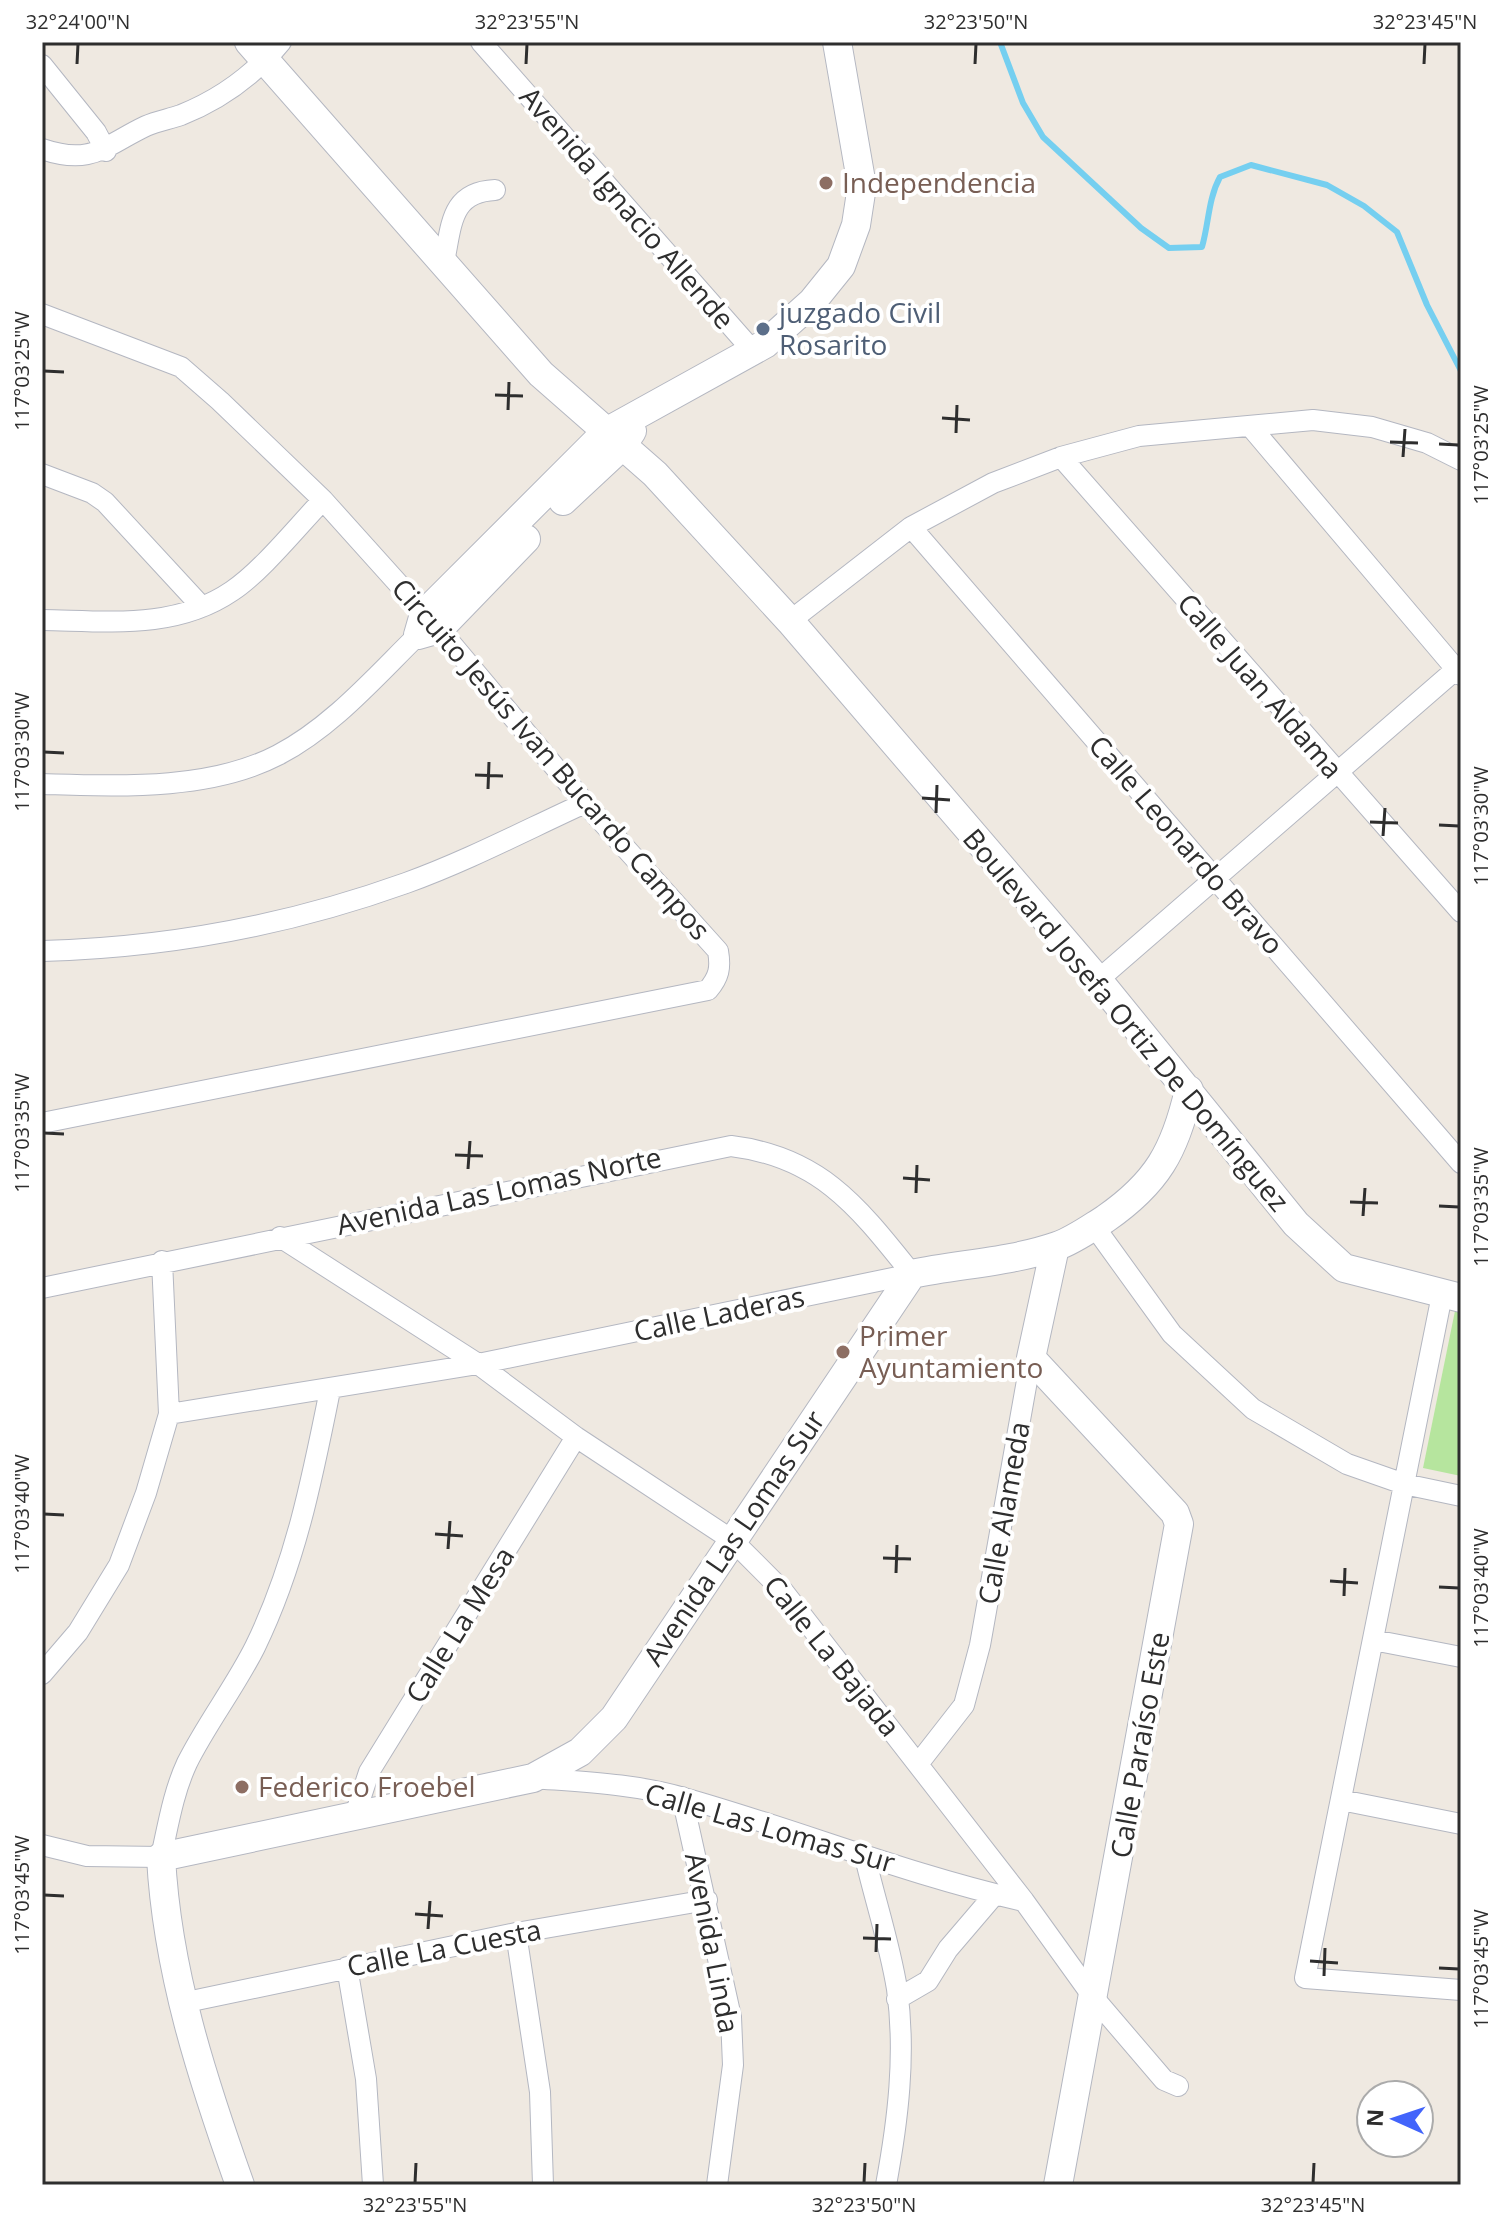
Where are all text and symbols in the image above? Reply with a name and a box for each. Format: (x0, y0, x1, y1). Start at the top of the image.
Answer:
text: 32°24'00"N (26, 8, 130, 35)
text: 32°23'55"N (475, 8, 579, 35)
text: 32°23'50"N (924, 8, 1028, 35)
text: 32°23'45"N (1373, 8, 1477, 35)
street label: Avenida Ignacio Allende (512, 78, 744, 337)
place label: Independencia (842, 163, 1036, 201)
marker: Independencia (817, 174, 835, 192)
place label: juzgado Civil Rosarito (777, 293, 941, 363)
text: 117°03'25"W (8, 311, 35, 431)
marker: juzgado Civil Rosarito (754, 320, 772, 338)
text: 117°03'25"W (1467, 385, 1494, 505)
street label: Circuito Jesús Ivan Bucardo Campos (384, 569, 719, 947)
street label: Calle Juan Aldama (1170, 585, 1352, 786)
text: 117°03'30"W (8, 692, 35, 812)
street label: Calle Leonardo Bravo (1081, 727, 1293, 962)
text: 117°03'30"W (1467, 766, 1494, 886)
street label: Boulevard Josefa Ortiz De Domínguez (955, 820, 1298, 1219)
text: 117°03'35"W (8, 1073, 35, 1193)
street label: Avenida Las Lomas Norte (333, 1137, 665, 1243)
text: 117°03'35"W (1467, 1147, 1494, 1267)
street label: Calle Laderas (630, 1276, 808, 1350)
place label: Primer Ayuntamiento (859, 1316, 1043, 1386)
marker: Primer Ayuntamiento (834, 1343, 852, 1361)
street label: Avenida Las Lomas Sur (634, 1402, 833, 1672)
street label: Calle Alameda (968, 1418, 1038, 1607)
text: 117°03'40"W (8, 1454, 35, 1574)
text: 117°03'40"W (1467, 1528, 1494, 1648)
street label: Calle La Mesa (396, 1539, 522, 1710)
street label: Calle La Bajada (756, 1567, 909, 1744)
street label: Calle Paraíso Este (1100, 1629, 1178, 1861)
place label: Federico Froebel (258, 1767, 475, 1805)
street label: Calle Las Lomas Sur (641, 1773, 900, 1881)
marker: Federico Froebel (233, 1778, 251, 1796)
text: 117°03'45"W (8, 1835, 35, 1955)
street label: Avenida Linda (677, 1849, 749, 2036)
text: 117°03'45"W (1467, 1909, 1494, 2029)
street label: Calle La Cuesta (343, 1910, 544, 1984)
north arrow (1355, 2079, 1435, 2159)
text: N (1359, 2108, 1389, 2128)
text: 32°23'55"N (363, 2191, 467, 2218)
text: 32°23'50"N (812, 2191, 916, 2218)
text: 32°23'45"N (1261, 2191, 1365, 2218)

